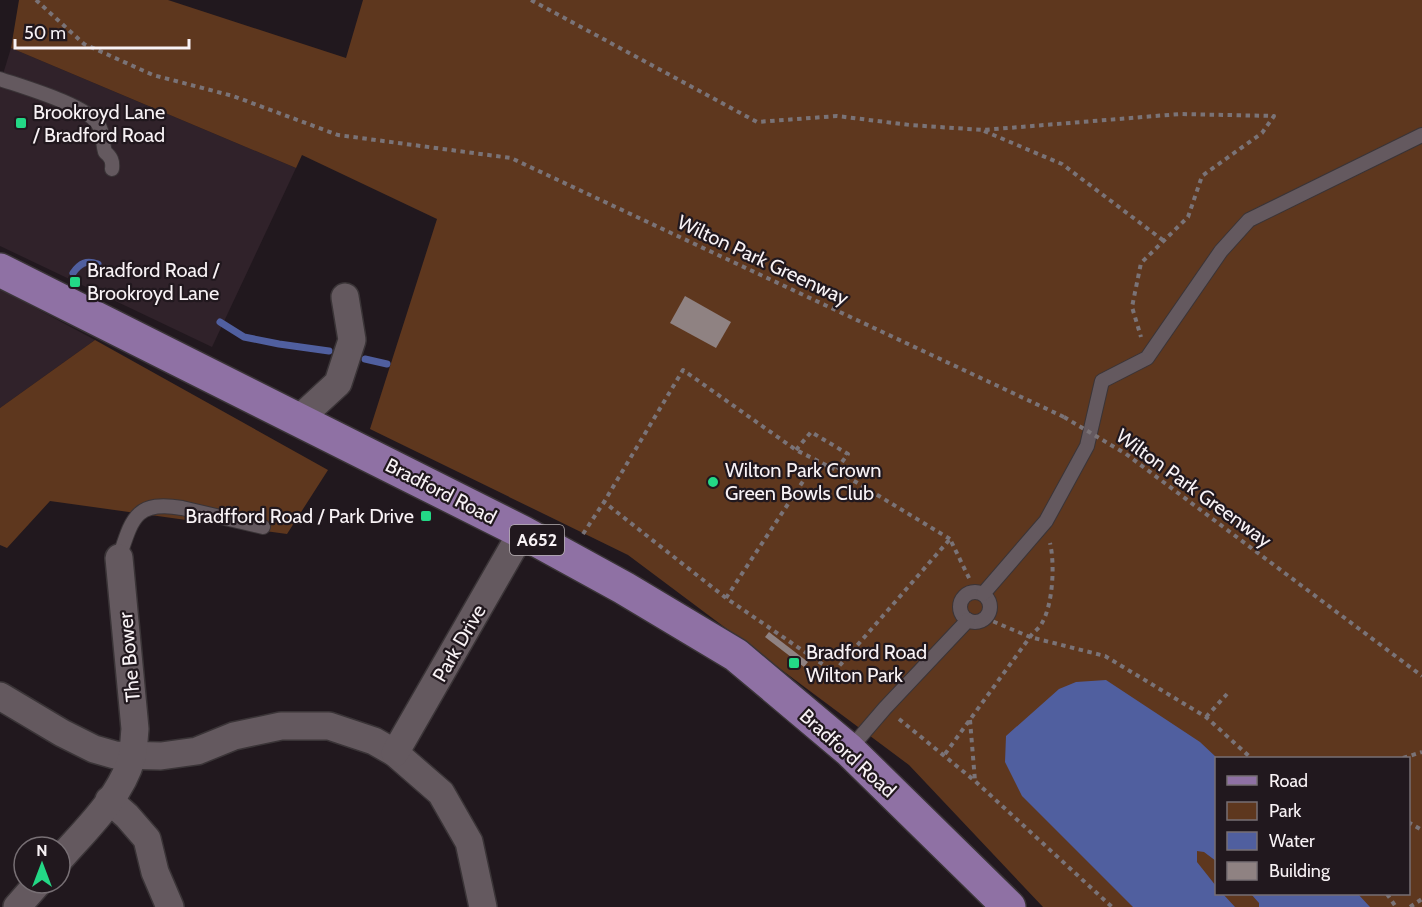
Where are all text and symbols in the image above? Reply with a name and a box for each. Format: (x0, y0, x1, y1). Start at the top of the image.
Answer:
scale bar (15, 12, 189, 50)
text: 50 m (24, 22, 66, 44)
place label: Brookroyd Lane / Bradford Road (32, 100, 165, 147)
marker: Brookroyd Lane / Bradford Road (14, 116, 28, 130)
street label: Wilton Park Greenway (674, 210, 852, 310)
place label: Bradford Road / Brookroyd Lane (87, 258, 221, 305)
marker: Bradford Road / Brookroyd Lane (68, 275, 82, 289)
street label: Wilton Park Greenway (1112, 424, 1276, 552)
street label: Bradford Road (382, 453, 500, 529)
place label: Wilton Park Crown Green Bowls Club (725, 458, 881, 505)
marker: Wilton Park Crown Green Bowls Club (706, 475, 720, 489)
place label: Bradfford Road / Park Drive (185, 504, 414, 528)
marker: Bradfford Road / Park Drive (419, 509, 433, 523)
road number: A652 (510, 525, 564, 555)
street label: Park Drive (427, 600, 491, 686)
street label: The Bower (113, 610, 145, 703)
place label: Bradford Road Wilton Park (806, 640, 927, 687)
marker: Bradford Road Wilton Park (787, 656, 801, 670)
street label: Bradford Road (795, 704, 901, 802)
legend (1215, 757, 1410, 895)
text: Road (1269, 770, 1308, 792)
text: Park (1269, 800, 1302, 822)
text: Water (1269, 830, 1315, 852)
north arrow (12, 835, 72, 895)
text: N (36, 841, 48, 860)
text: Building (1269, 860, 1331, 882)

